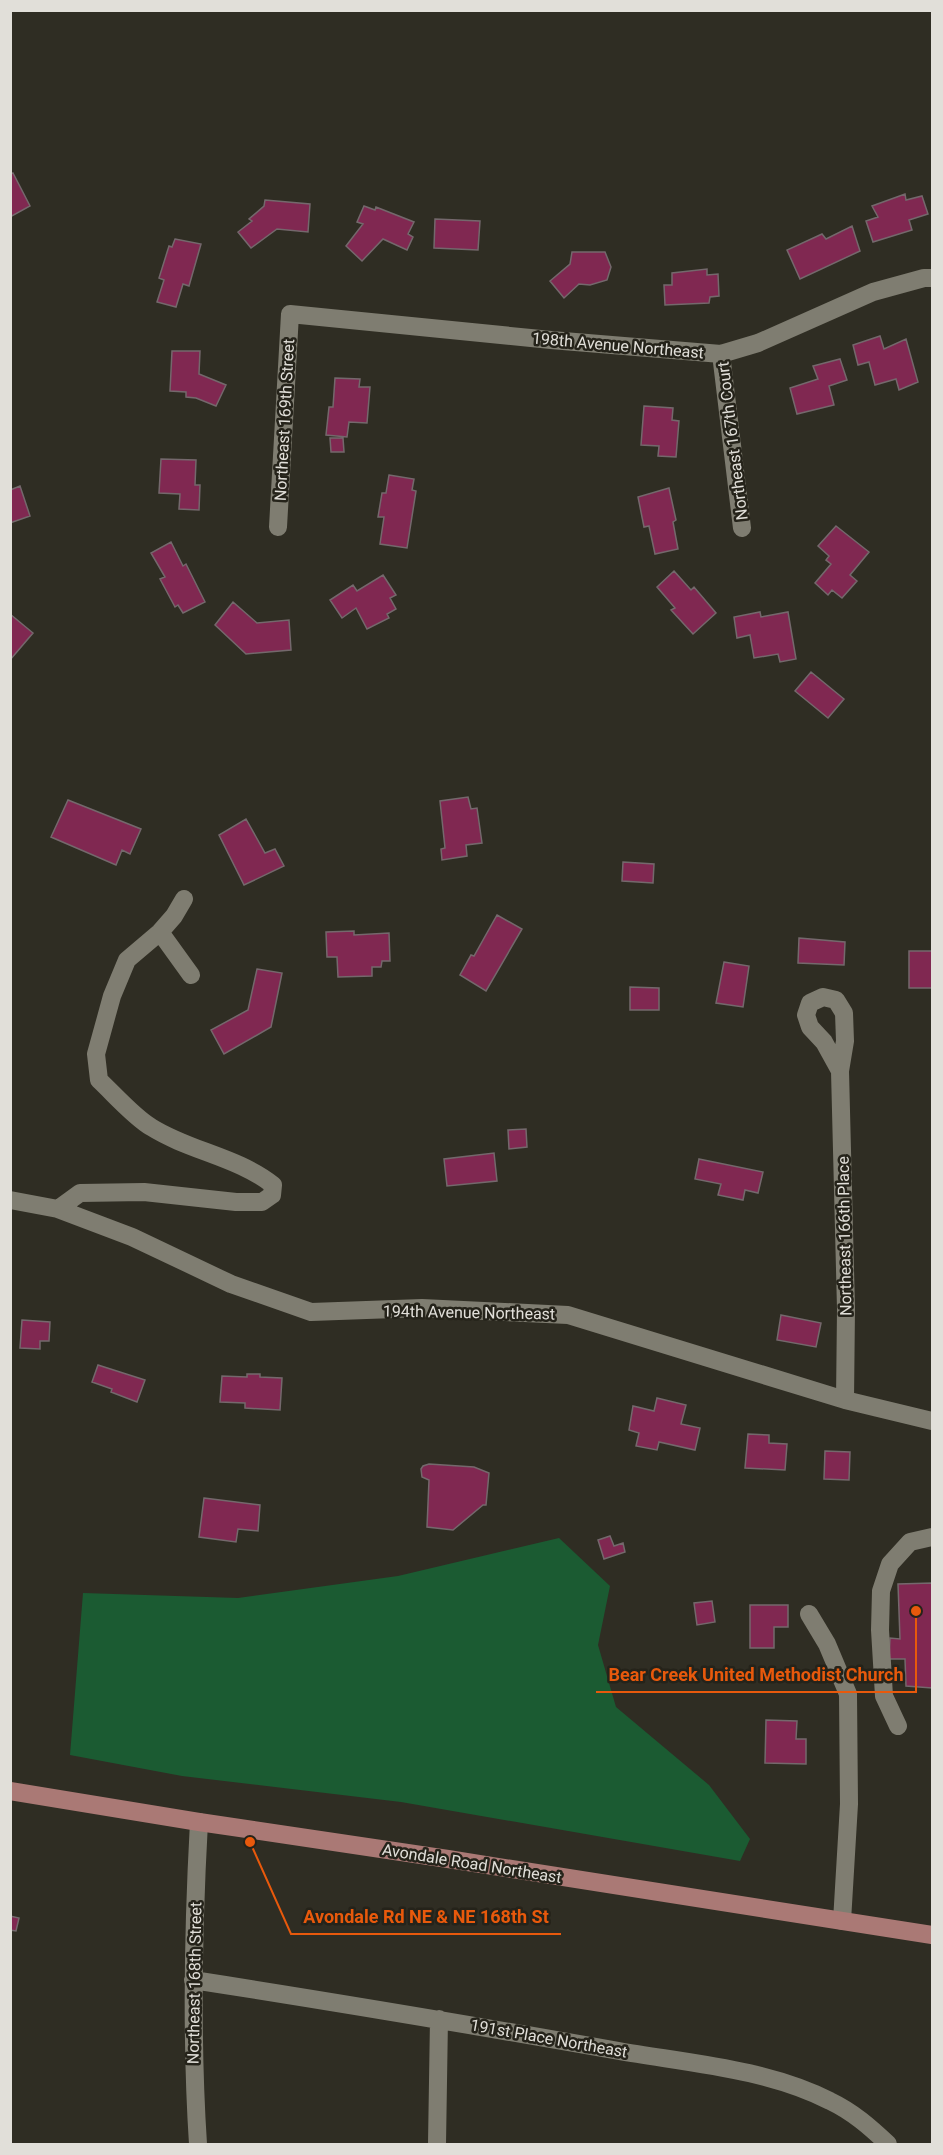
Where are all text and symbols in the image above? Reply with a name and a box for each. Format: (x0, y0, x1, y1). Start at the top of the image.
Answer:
street label: 198th Avenue Northeast (531, 329, 705, 362)
street label: Northeast 169th Street (271, 339, 298, 502)
street label: Northeast 167th Court (713, 361, 752, 521)
street label: Northeast 166th Place (834, 1156, 855, 1316)
street label: 194th Avenue Northeast (383, 1301, 555, 1324)
callout: Bear Creek United Methodist Church (596, 1656, 916, 1692)
text: Bear Creek United Methodist Church (608, 1664, 904, 1685)
street label: Avondale Road Northeast (381, 1840, 563, 1887)
callout: Avondale Rd NE & NE 168th St (291, 1898, 561, 1934)
street label: Northeast 168th Street (184, 1902, 205, 2064)
text: Avondale Rd NE & NE 168th St (303, 1906, 549, 1927)
street label: 191st Place Northeast (469, 2015, 629, 2062)

